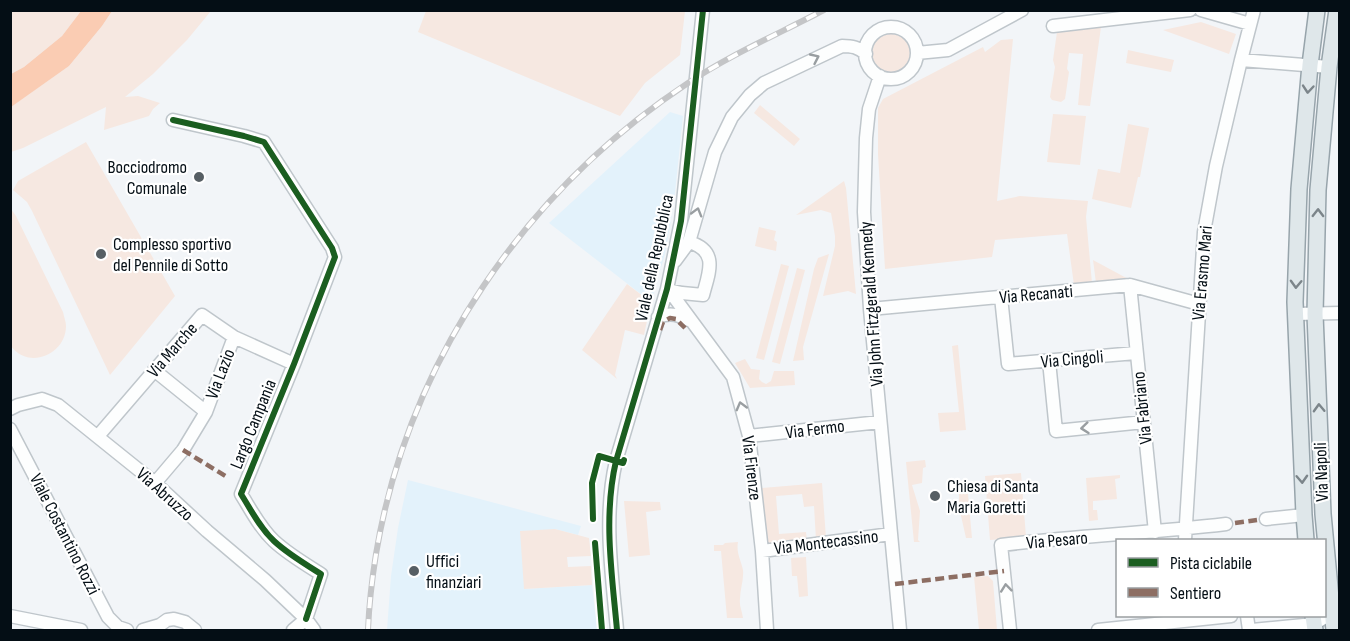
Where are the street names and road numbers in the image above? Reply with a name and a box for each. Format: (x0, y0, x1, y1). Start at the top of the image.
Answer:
street label: Viale della Repubblica (631, 193, 678, 324)
street label: Via John Fitzgerald Kennedy (855, 221, 888, 387)
street label: Via Erasmo Mari (1188, 225, 1217, 321)
street label: Via Recanati (998, 281, 1074, 308)
street label: Via Marche (143, 319, 202, 382)
street label: Via Lazio (201, 346, 240, 402)
street label: Via Cingoli (1040, 346, 1104, 373)
street label: Via Fabriano (1128, 371, 1157, 445)
street label: Largo Campania (226, 376, 281, 472)
street label: Via Fermo (784, 415, 846, 444)
street label: Via Firenze (737, 435, 766, 502)
street label: Via Napoli (1310, 442, 1333, 502)
street label: Via Abruzzo (132, 463, 198, 525)
street label: Viale Costantino Rozzi (25, 470, 104, 598)
street label: Via Montecassino (773, 526, 879, 559)
street label: Via Pesaro (1025, 527, 1089, 554)

